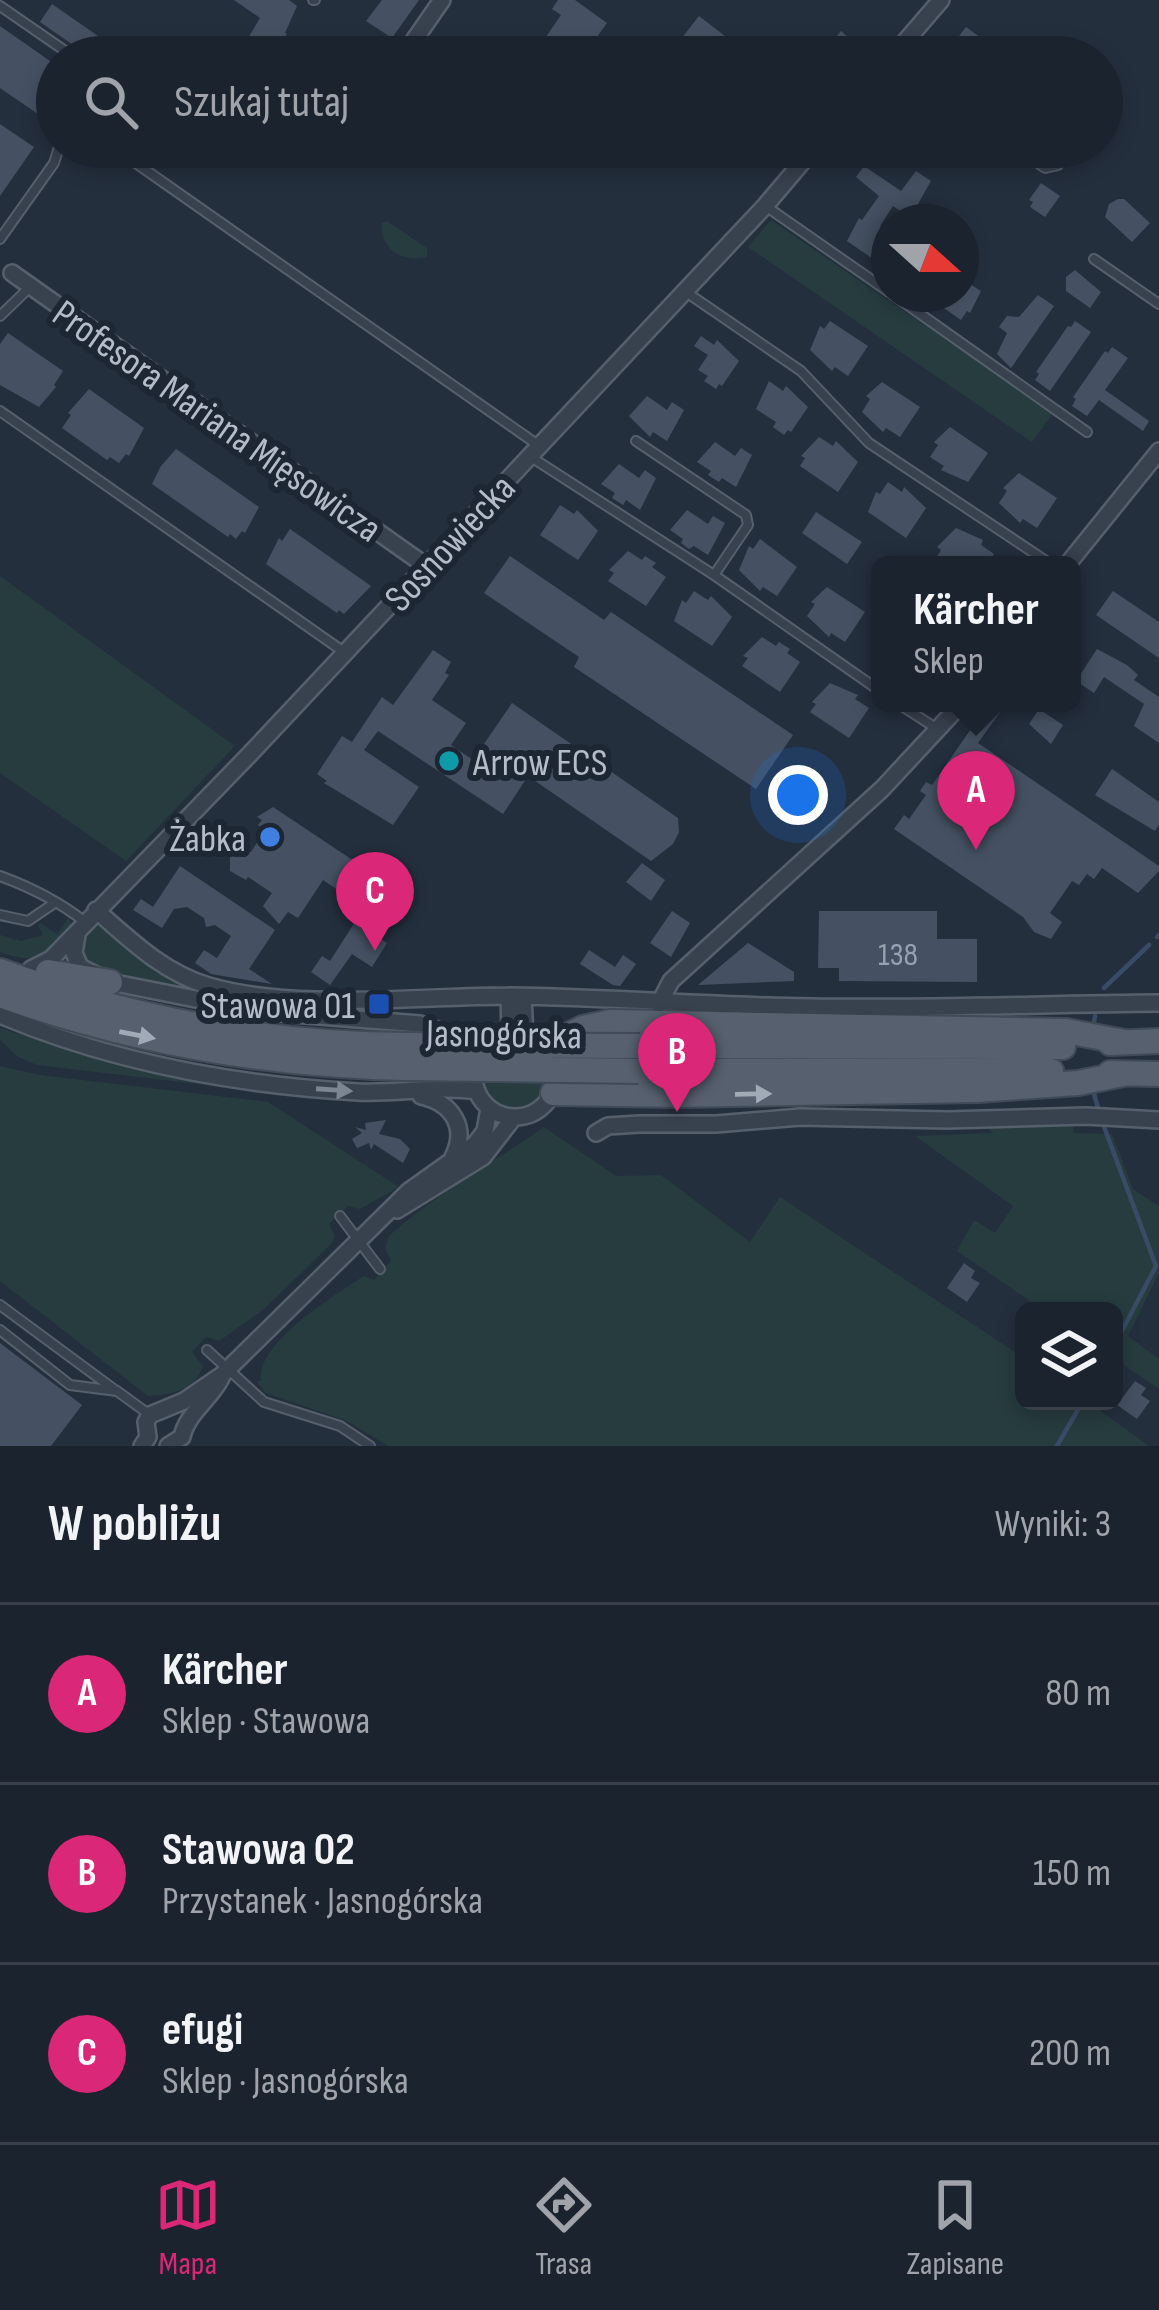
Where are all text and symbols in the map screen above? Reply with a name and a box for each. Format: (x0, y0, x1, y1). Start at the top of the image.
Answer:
search box (36, 36, 1123, 168)
icon: search (78, 69, 144, 135)
text: Szukaj tutaj (174, 75, 349, 130)
north arrow (871, 204, 979, 312)
street label: Profesora Mariana Mięsowicza (43, 291, 390, 553)
street label: Sosnowiecka (376, 466, 526, 622)
popup (871, 556, 1081, 712)
text: Kärcher (913, 583, 1039, 638)
text: Sklep (913, 638, 984, 685)
place label: Arrow ECS (472, 740, 607, 787)
marker: Arrow ECS (436, 748, 462, 774)
pin: A (937, 751, 1015, 850)
your location (768, 765, 828, 825)
place label: Żabka (169, 816, 246, 863)
marker: Żabka (257, 824, 283, 850)
pin: C (336, 852, 414, 951)
house number: 138 (878, 935, 918, 975)
place label: Stawowa 01 (200, 983, 355, 1030)
marker: Stawowa 01 (366, 991, 392, 1017)
street label: Jasnogórska (425, 1011, 582, 1060)
pin: B (638, 1013, 716, 1112)
one-way arrow (119, 1027, 156, 1046)
one-way arrow (316, 1081, 353, 1100)
one-way arrow (735, 1084, 773, 1104)
map controls (1015, 1302, 1123, 1410)
button: layers (1015, 1302, 1123, 1410)
text: W pobliżu (48, 1494, 221, 1555)
text: Wyniki: 3 (995, 1501, 1111, 1548)
text: Kärcher (162, 1643, 288, 1698)
text: A (78, 1670, 96, 1717)
text: 80 m (1045, 1670, 1111, 1717)
text: Sklep · Stawowa (162, 1698, 370, 1745)
text: Stawowa 02 (162, 1823, 355, 1878)
text: B (78, 1850, 96, 1897)
text: 150 m (1033, 1850, 1111, 1897)
text: Przystanek · Jasnogórska (162, 1878, 483, 1925)
text: efugi (162, 2003, 243, 2058)
text: C (77, 2030, 97, 2077)
text: 200 m (1029, 2030, 1111, 2077)
text: Sklep · Jasnogórska (162, 2058, 409, 2105)
tab: Mapa (155, 2172, 221, 2284)
tab: Trasa (531, 2172, 597, 2284)
tab: Zapisane (906, 2172, 1004, 2284)

